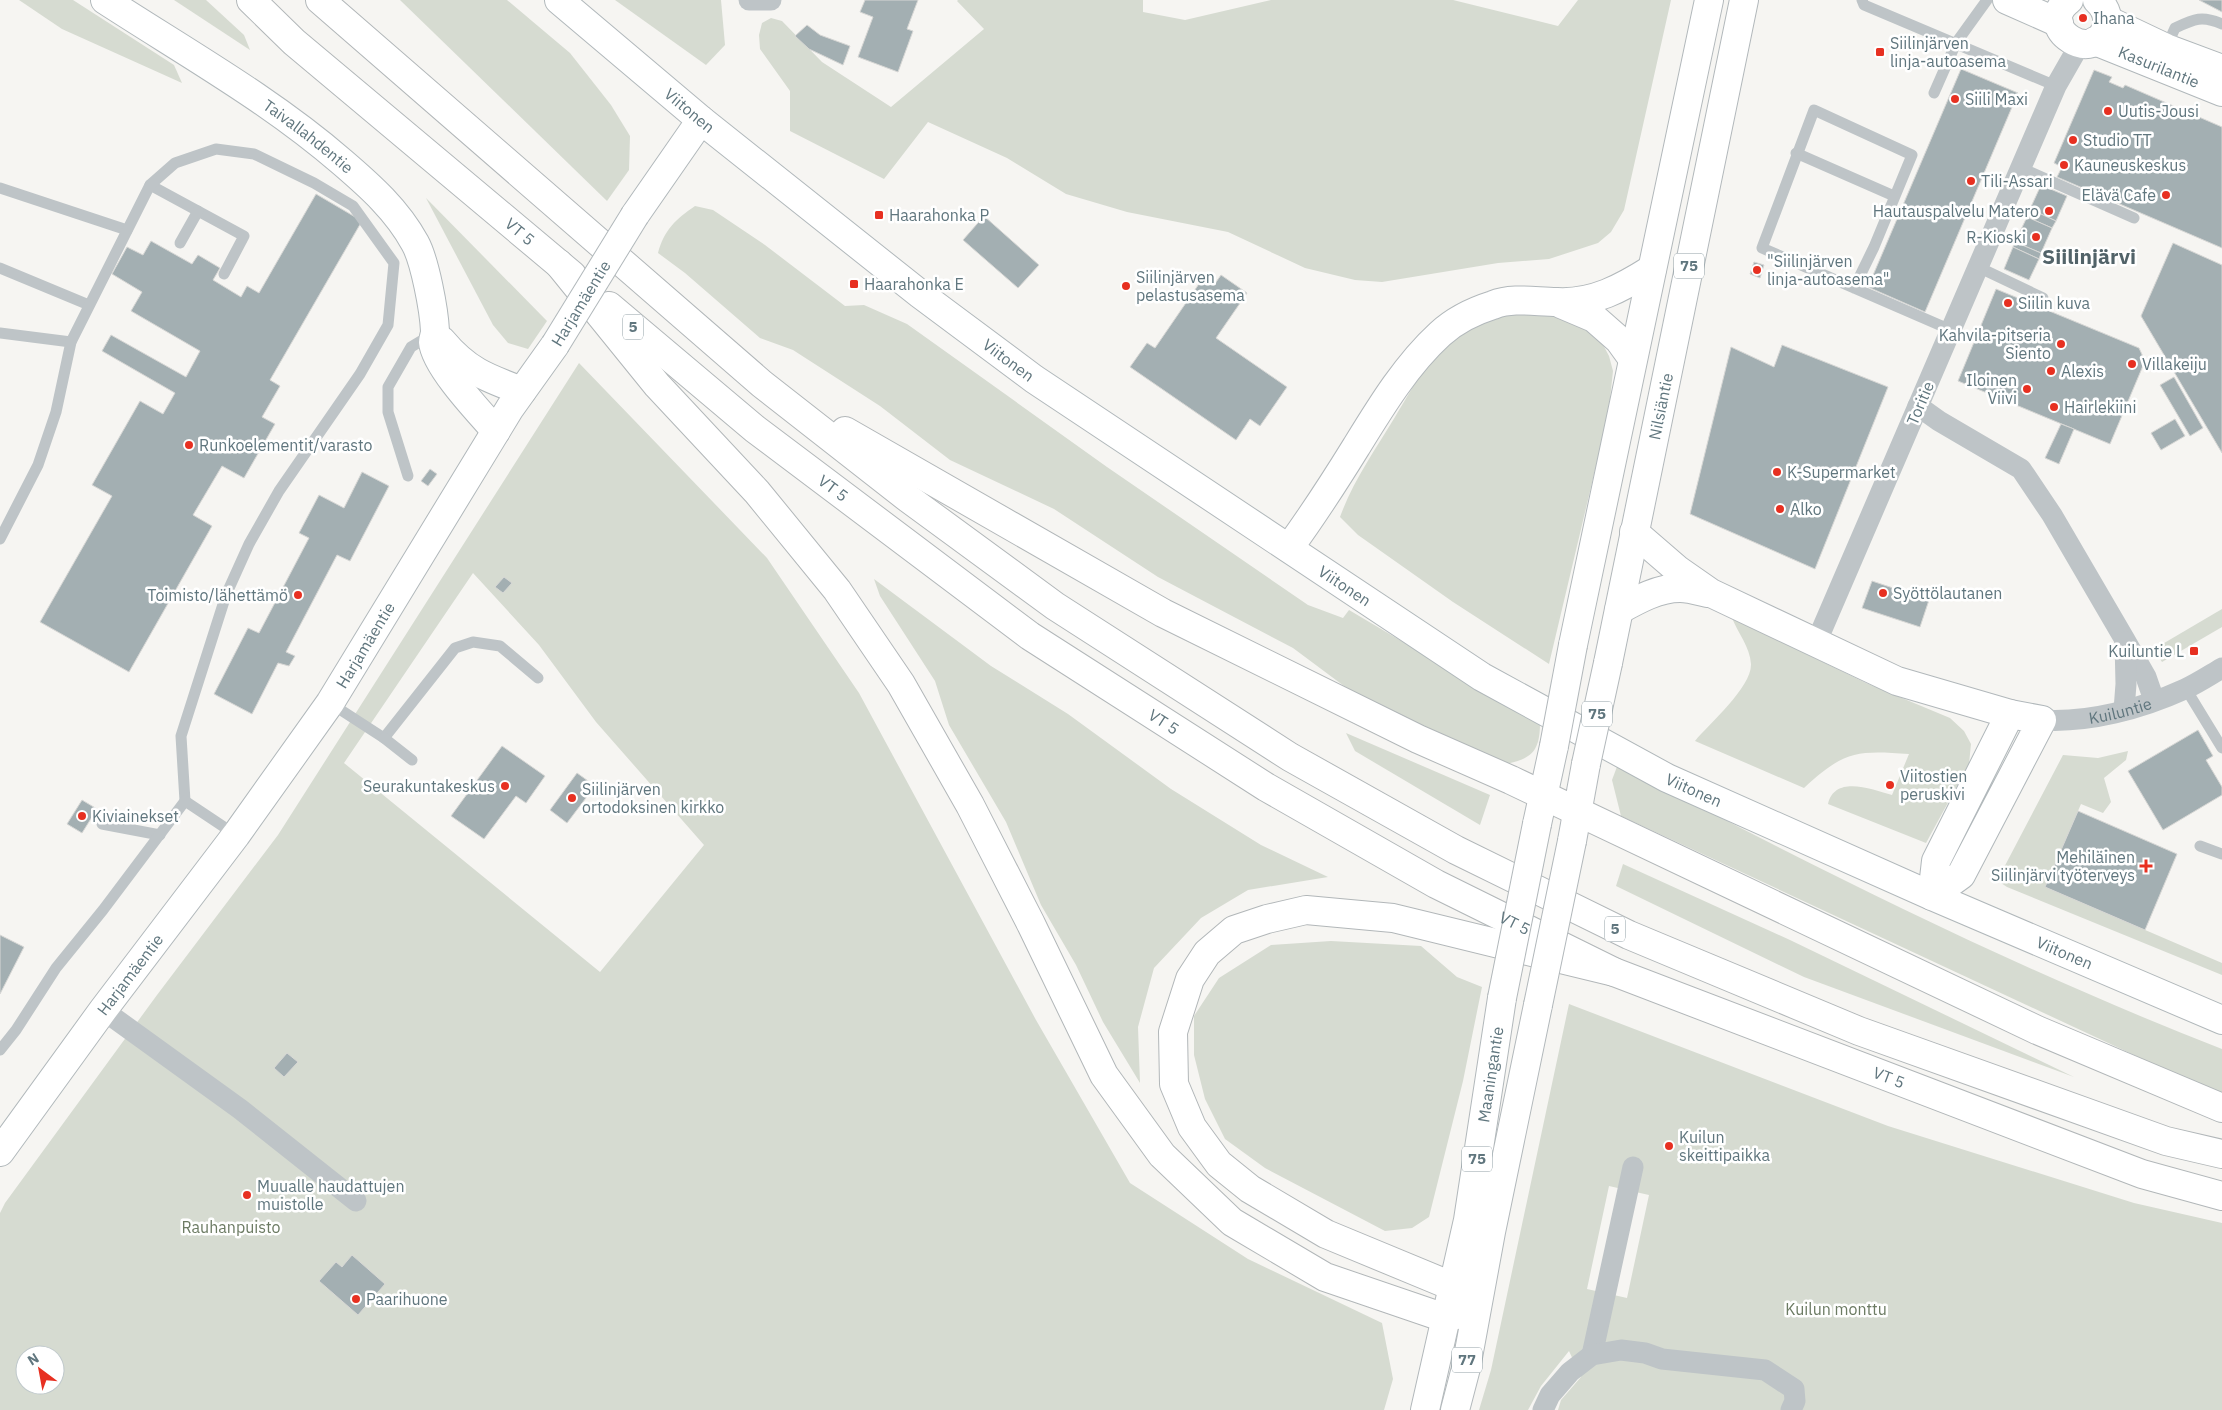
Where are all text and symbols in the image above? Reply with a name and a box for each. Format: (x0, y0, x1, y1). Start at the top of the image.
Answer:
place label: Ihana (2093, 8, 2135, 28)
marker: Ihana (2077, 12, 2089, 24)
place label: Siilinjärven linja-autoasema (1890, 33, 2007, 71)
street label: Kasurilantie (2116, 41, 2203, 92)
marker: Siilinjärven linja-autoasema (1874, 46, 1886, 58)
street label: Viitonen (661, 84, 719, 137)
place label: Siili Maxi (1965, 89, 2028, 109)
marker: Siili Maxi (1949, 93, 1961, 105)
street label: Taivallahdentie (260, 95, 358, 178)
place label: Uutis-Jousi (2118, 101, 2199, 121)
marker: Uutis-Jousi (2102, 105, 2114, 117)
place label: Studio TT (2083, 130, 2152, 150)
marker: Studio TT (2067, 134, 2079, 146)
place label: Kauneuskeskus (2074, 155, 2186, 175)
marker: Kauneuskeskus (2058, 159, 2070, 171)
place label: Tili-Assari (1981, 171, 2053, 191)
marker: Tili-Assari (1965, 175, 1977, 187)
place label: Elävä Cafe (2081, 185, 2156, 205)
marker: Elävä Cafe (2160, 189, 2172, 201)
place label: Hautauspalvelu Matero (1873, 201, 2039, 221)
place label: Haarahonka P (889, 205, 990, 225)
marker: Hautauspalvelu Matero (2043, 205, 2055, 217)
marker: Haarahonka P (873, 209, 885, 221)
street label: VT 5 (501, 213, 539, 249)
place label: R-Kioski (1966, 227, 2026, 247)
marker: R-Kioski (2030, 231, 2042, 243)
district label: Siilinjärvi (2042, 242, 2136, 270)
place label: "Siilinjärven linja-autoasema" (1767, 251, 1890, 289)
road number: 75 (1674, 254, 1704, 278)
street label: Harjamäentie (547, 256, 615, 350)
marker: "Siilinjärven linja-autoasema" (1751, 264, 1763, 276)
place label: Siilinjärven pelastusasema (1136, 267, 1245, 305)
place label: Haarahonka E (864, 274, 964, 294)
marker: Haarahonka E (848, 278, 860, 290)
marker: Siilinjärven pelastusasema (1120, 280, 1132, 292)
place label: Siilin kuva (2018, 293, 2091, 313)
marker: Siilin kuva (2002, 297, 2014, 309)
road number: 5 (623, 314, 643, 340)
place label: Kahvila-pitseria Siento (1939, 325, 2051, 363)
street label: Viitonen (979, 334, 1038, 386)
marker: Kahvila-pitseria Siento (2055, 338, 2067, 350)
place label: Villakeiju (2142, 354, 2207, 374)
marker: Villakeiju (2126, 358, 2138, 370)
place label: Alexis (2061, 361, 2104, 381)
marker: Alexis (2045, 365, 2057, 377)
place label: Iloinen Viivi (1966, 370, 2017, 408)
street label: Nilsiäntie (1644, 371, 1677, 441)
street label: Toritie (1902, 378, 1938, 428)
marker: Iloinen Viivi (2021, 383, 2033, 395)
place label: Hairlekiini (2064, 397, 2136, 417)
marker: Hairlekiini (2048, 401, 2060, 413)
place label: Runkoelementit/varasto (199, 435, 373, 455)
marker: Runkoelementit/varasto (183, 439, 195, 451)
place label: K-Supermarket (1787, 462, 1896, 482)
marker: K-Supermarket (1771, 466, 1783, 478)
street label: VT 5 (814, 470, 852, 506)
place label: Alko (1790, 499, 1822, 519)
marker: Alko (1774, 503, 1786, 515)
street label: Viitonen (1314, 561, 1375, 610)
place label: Syöttölautanen (1893, 583, 2002, 603)
place label: Toimisto/lähettämö (147, 585, 288, 605)
marker: Syöttölautanen (1877, 587, 1889, 599)
marker: Toimisto/lähettämö (292, 589, 304, 601)
street label: Harjamäentie (331, 598, 399, 692)
place label: Kuiluntie L (2108, 641, 2184, 661)
marker: Kuiluntie L (2188, 645, 2200, 657)
street label: Kuiluntie (2087, 693, 2154, 728)
road number: 75 (1582, 702, 1612, 726)
street label: VT 5 (1145, 704, 1183, 739)
place label: Viitostien peruskivi (1900, 766, 1967, 804)
street label: Viitonen (1663, 769, 1725, 811)
place label: Seurakuntakeskus (363, 776, 495, 796)
place label: Siilinjärven ortodoksinen kirkko (582, 779, 724, 817)
marker: Viitostien peruskivi (1884, 779, 1896, 791)
marker: Seurakuntakeskus (499, 780, 511, 792)
marker: Siilinjärven ortodoksinen kirkko (566, 792, 578, 804)
place label: Kiviainekset (92, 806, 179, 826)
marker: Kiviainekset (76, 810, 88, 822)
place label: Mehiläinen Siilinjärvi työterveys (1991, 847, 2135, 885)
marker: Mehiläinen Siilinjärvi työterveys (2139, 859, 2153, 873)
street label: VT 5 (1496, 907, 1534, 939)
road number: 5 (1605, 916, 1625, 942)
street label: Harjamäentie (93, 930, 167, 1019)
street label: Viitonen (2033, 932, 2096, 974)
street label: Maaningantie (1473, 1025, 1508, 1124)
street label: VT 5 (1870, 1062, 1908, 1092)
place label: Kuilun skeittipaikka (1679, 1127, 1770, 1165)
marker: Kuilun skeittipaikka (1663, 1140, 1675, 1152)
road number: 75 (1462, 1146, 1492, 1172)
place label: Muualle haudattujen muistolle (257, 1176, 405, 1214)
marker: Muualle haudattujen muistolle (241, 1189, 253, 1201)
park label: Rauhanpuisto (182, 1217, 281, 1237)
place label: Paarihuone (366, 1289, 448, 1309)
marker: Paarihuone (350, 1293, 362, 1305)
park label: Kuilun monttu (1785, 1299, 1887, 1319)
north arrow (15, 1345, 65, 1395)
road number: 77 (1452, 1348, 1482, 1372)
text: N (24, 1349, 42, 1369)

